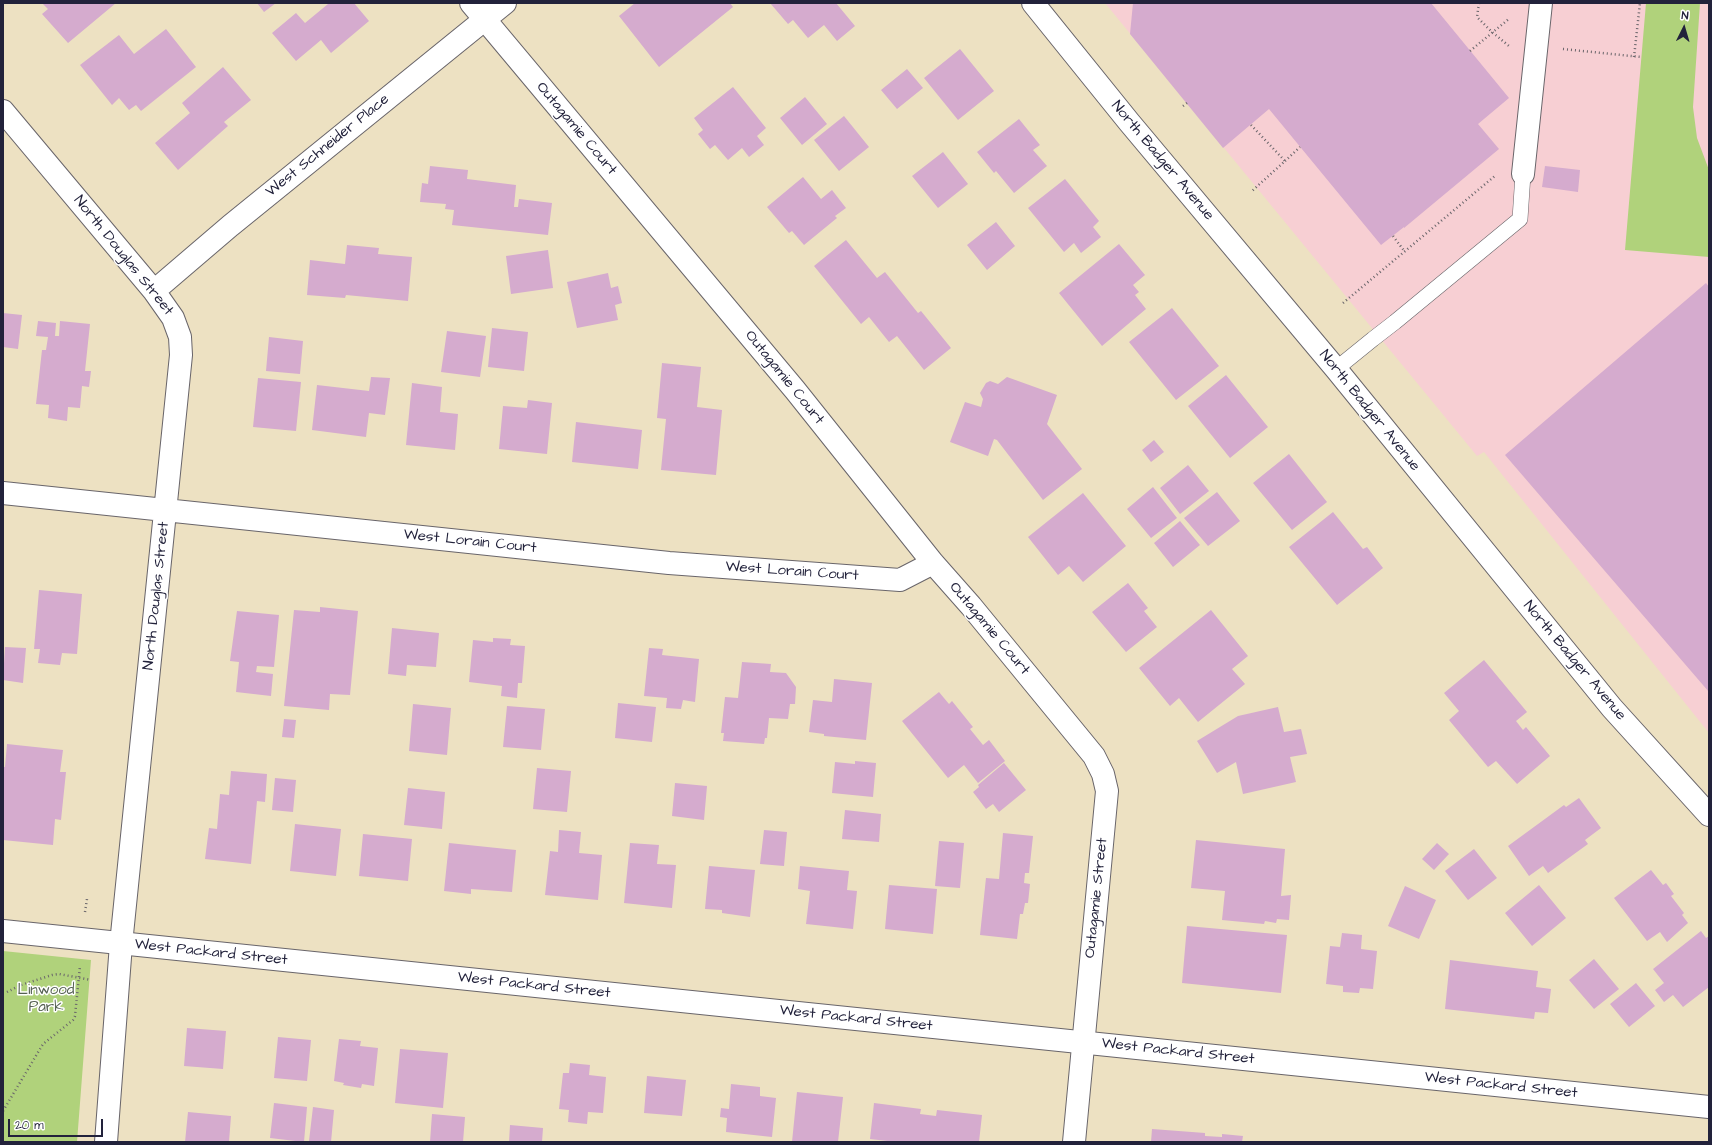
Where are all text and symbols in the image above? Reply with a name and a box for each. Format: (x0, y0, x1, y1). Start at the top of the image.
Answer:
north arrow (1664, 8, 1704, 48)
text: N (1681, 8, 1689, 23)
street label: Outagamie Court (532, 79, 620, 179)
street label: West Schneider Place (263, 91, 393, 201)
street label: North Badger Avenue (1107, 98, 1217, 224)
street label: North Douglas Street (69, 192, 177, 320)
street label: Outagamie Court (741, 327, 827, 429)
street label: North Badger Avenue (1315, 347, 1423, 475)
street label: North Douglas Street (140, 521, 174, 671)
street label: West Lorain Court (403, 526, 537, 558)
street label: West Lorain Court (725, 558, 859, 586)
street label: Outagamie Court (945, 579, 1033, 679)
street label: North Badger Avenue (1519, 598, 1629, 724)
street label: Outagamie Street (1082, 837, 1112, 959)
street label: West Packard Street (134, 936, 288, 970)
street label: West Packard Street (457, 969, 611, 1003)
park label: Linwood Park (18, 982, 74, 1017)
street label: West Packard Street (779, 1002, 933, 1036)
street label: West Packard Street (1101, 1035, 1255, 1069)
street label: West Packard Street (1424, 1069, 1578, 1103)
scale bar (10, 1111, 105, 1137)
text: 20 m (15, 1117, 44, 1134)

